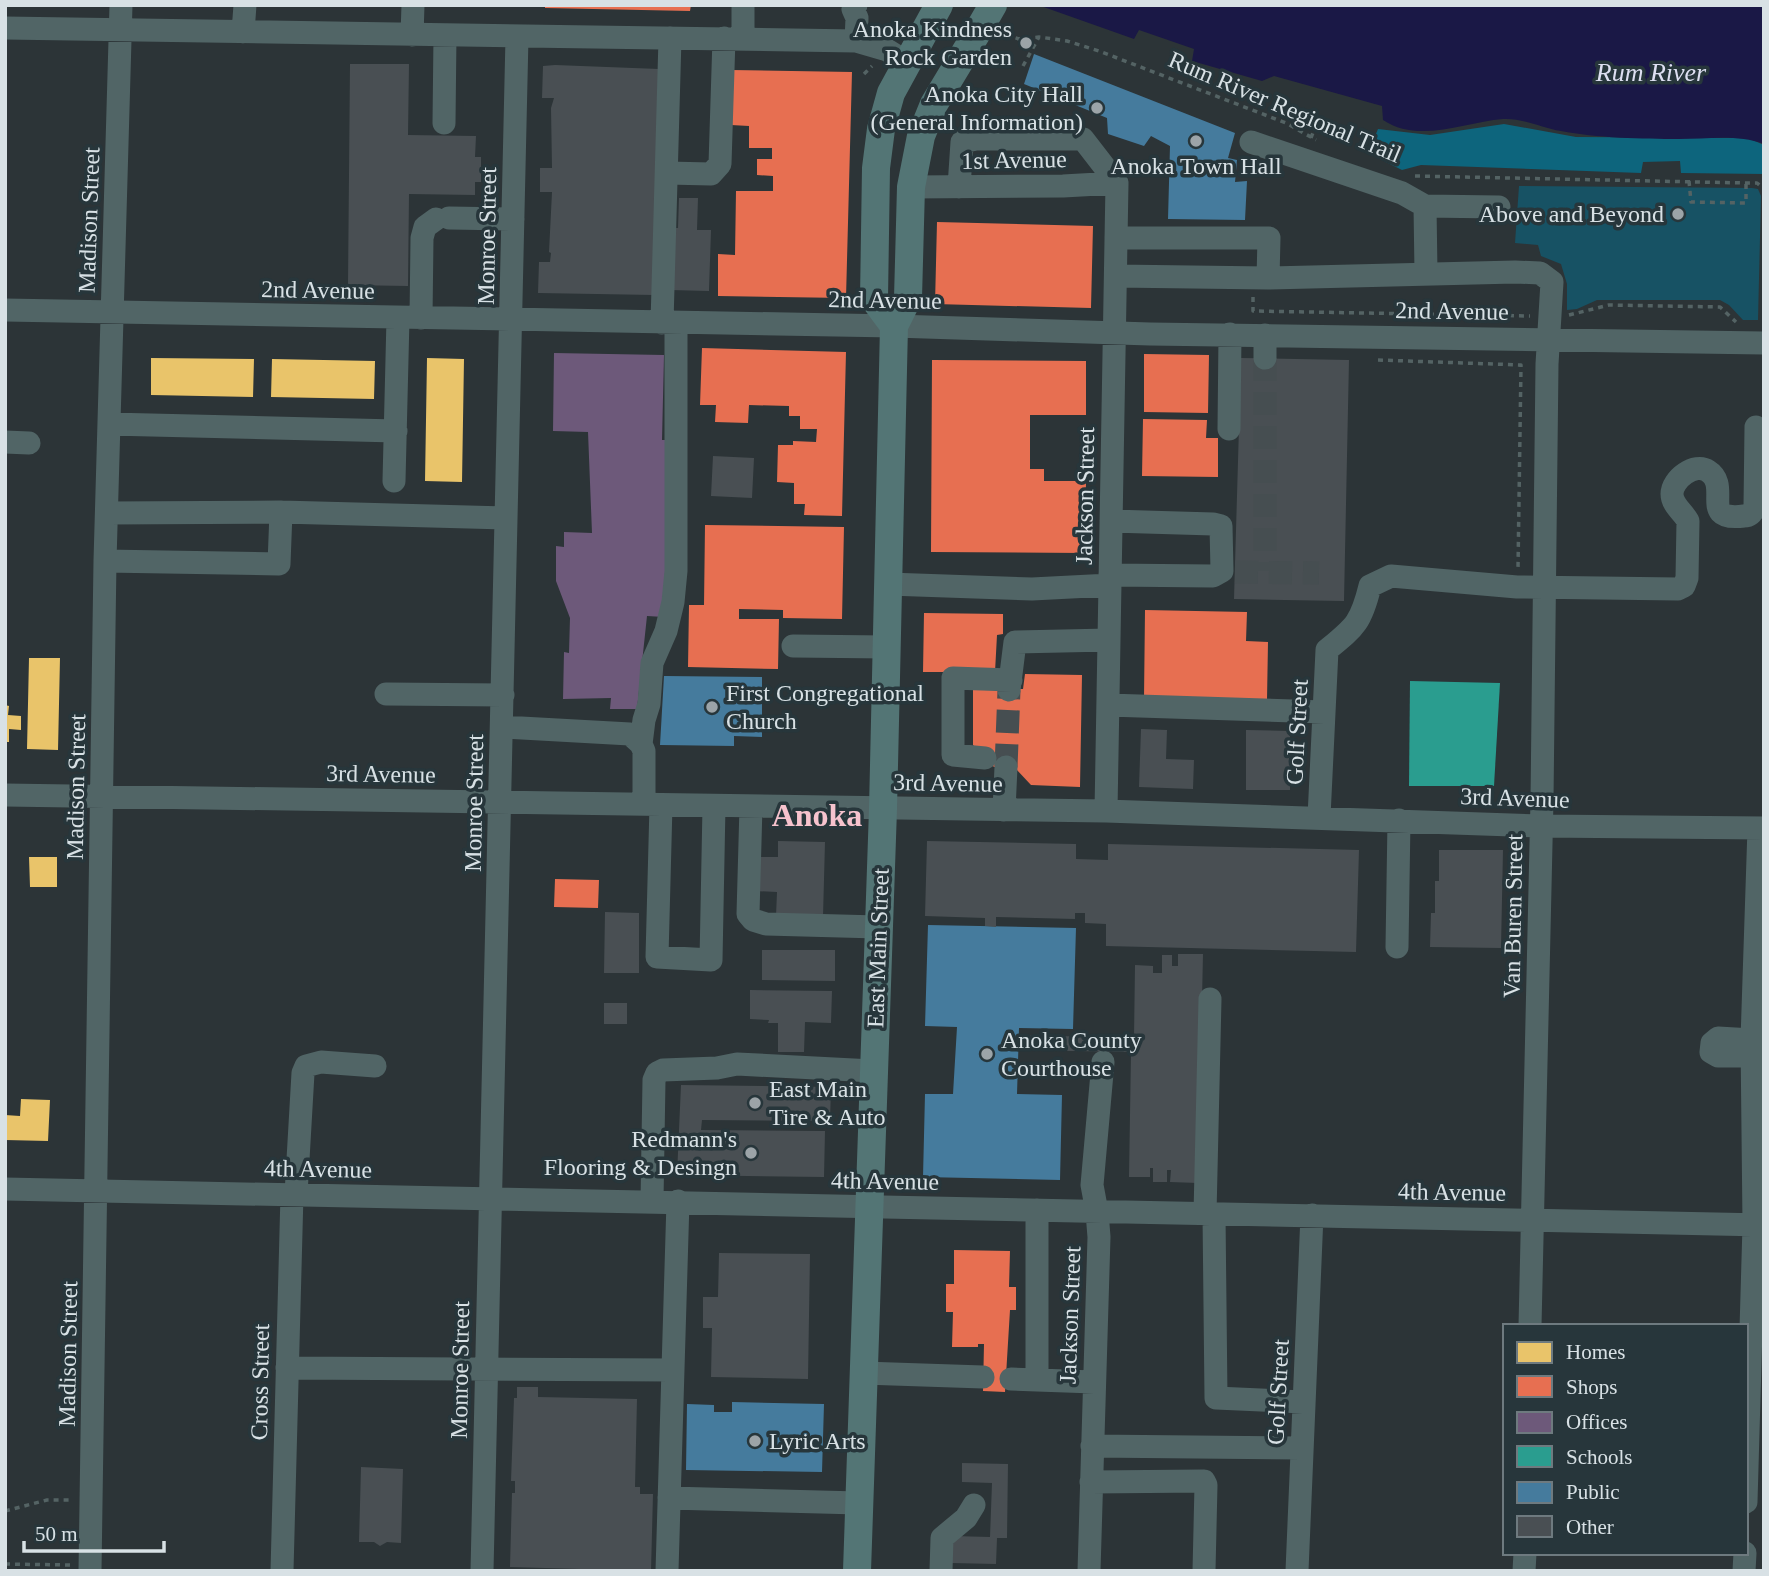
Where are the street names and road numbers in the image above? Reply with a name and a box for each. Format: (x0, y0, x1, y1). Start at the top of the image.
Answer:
street label: Rum River Regional Trail (1165, 46, 1405, 168)
street label: Madison Street (73, 146, 105, 293)
street label: 1st Avenue (961, 146, 1067, 174)
street label: Monroe Street (473, 166, 501, 305)
street label: 2nd Avenue (261, 276, 375, 304)
street label: 2nd Avenue (828, 286, 942, 314)
street label: 2nd Avenue (1395, 297, 1509, 325)
street label: Jackson Street (1071, 426, 1099, 565)
street label: Golf Street (1281, 678, 1313, 786)
street label: Madison Street (62, 713, 90, 860)
street label: Monroe Street (460, 733, 488, 872)
street label: 3rd Avenue (326, 760, 436, 788)
street label: 3rd Avenue (893, 769, 1003, 797)
street label: 3rd Avenue (1460, 783, 1570, 813)
street label: Van Buren Street (1499, 833, 1527, 998)
street label: East Main Street (862, 867, 894, 1028)
street label: 4th Avenue (264, 1155, 372, 1183)
street label: 4th Avenue (831, 1167, 939, 1195)
street label: 4th Avenue (1398, 1178, 1506, 1206)
street label: Jackson Street (1055, 1245, 1085, 1384)
street label: Madison Street (54, 1280, 82, 1427)
street label: Monroe Street (446, 1300, 474, 1439)
street label: Cross Street (246, 1323, 274, 1441)
street label: Golf Street (1262, 1338, 1294, 1446)

